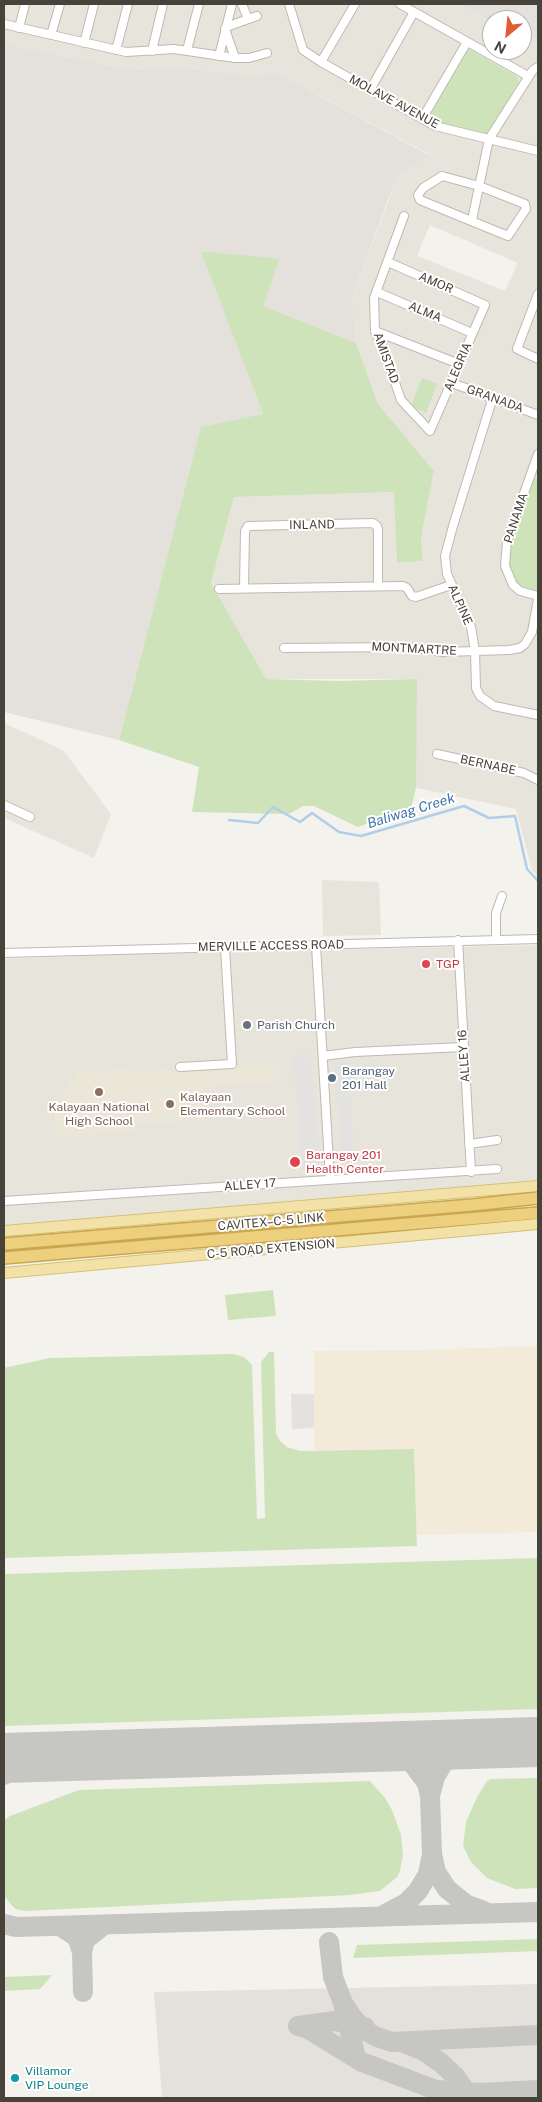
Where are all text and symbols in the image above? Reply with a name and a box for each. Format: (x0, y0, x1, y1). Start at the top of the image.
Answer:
north arrow (482, 10, 532, 60)
text: N (492, 38, 509, 57)
street label: MOLAVE AVENUE (347, 72, 441, 132)
street label: AMOR (417, 269, 455, 297)
street label: ALMA (406, 299, 444, 325)
street label: AMISTAD (370, 330, 402, 386)
street label: ALEGRIA (441, 340, 475, 394)
street label: GRANADA (465, 382, 525, 416)
street label: PANAMA (501, 491, 531, 545)
street label: INLAND (289, 517, 335, 533)
street label: ALPINE (445, 582, 475, 628)
street label: MONTMARTRE (371, 640, 457, 658)
street label: BERNABE (459, 752, 517, 778)
water label: Baliwag Creek (365, 790, 457, 832)
street label: MERVILLE ACCESS ROAD (198, 938, 344, 954)
place label: TGP (436, 957, 459, 971)
marker: TGP (420, 958, 432, 970)
place label: Parish Church (257, 1018, 335, 1032)
marker: Parish Church (241, 1019, 253, 1031)
street label: ALLEY 16 (455, 1029, 473, 1083)
place label: Barangay 201 Hall (342, 1064, 395, 1092)
marker: Barangay 201 Hall (326, 1072, 338, 1084)
marker: Kalayaan National High School (93, 1086, 105, 1098)
place label: Kalayaan Elementary School (180, 1090, 285, 1118)
marker: Kalayaan Elementary School (164, 1098, 176, 1110)
place label: Kalayaan National High School (48, 1100, 150, 1128)
place label: Barangay 201 Health Center (306, 1148, 384, 1176)
marker: Barangay 201 Health Center (288, 1155, 302, 1169)
street label: ALLEY 17 (223, 1176, 277, 1194)
street label: CAVITEX–C-5 LINK (217, 1210, 325, 1234)
street label: C-5 ROAD EXTENSION (206, 1236, 336, 1262)
place label: Villamor VIP Lounge (25, 2064, 89, 2092)
marker: Villamor VIP Lounge (9, 2072, 21, 2084)

